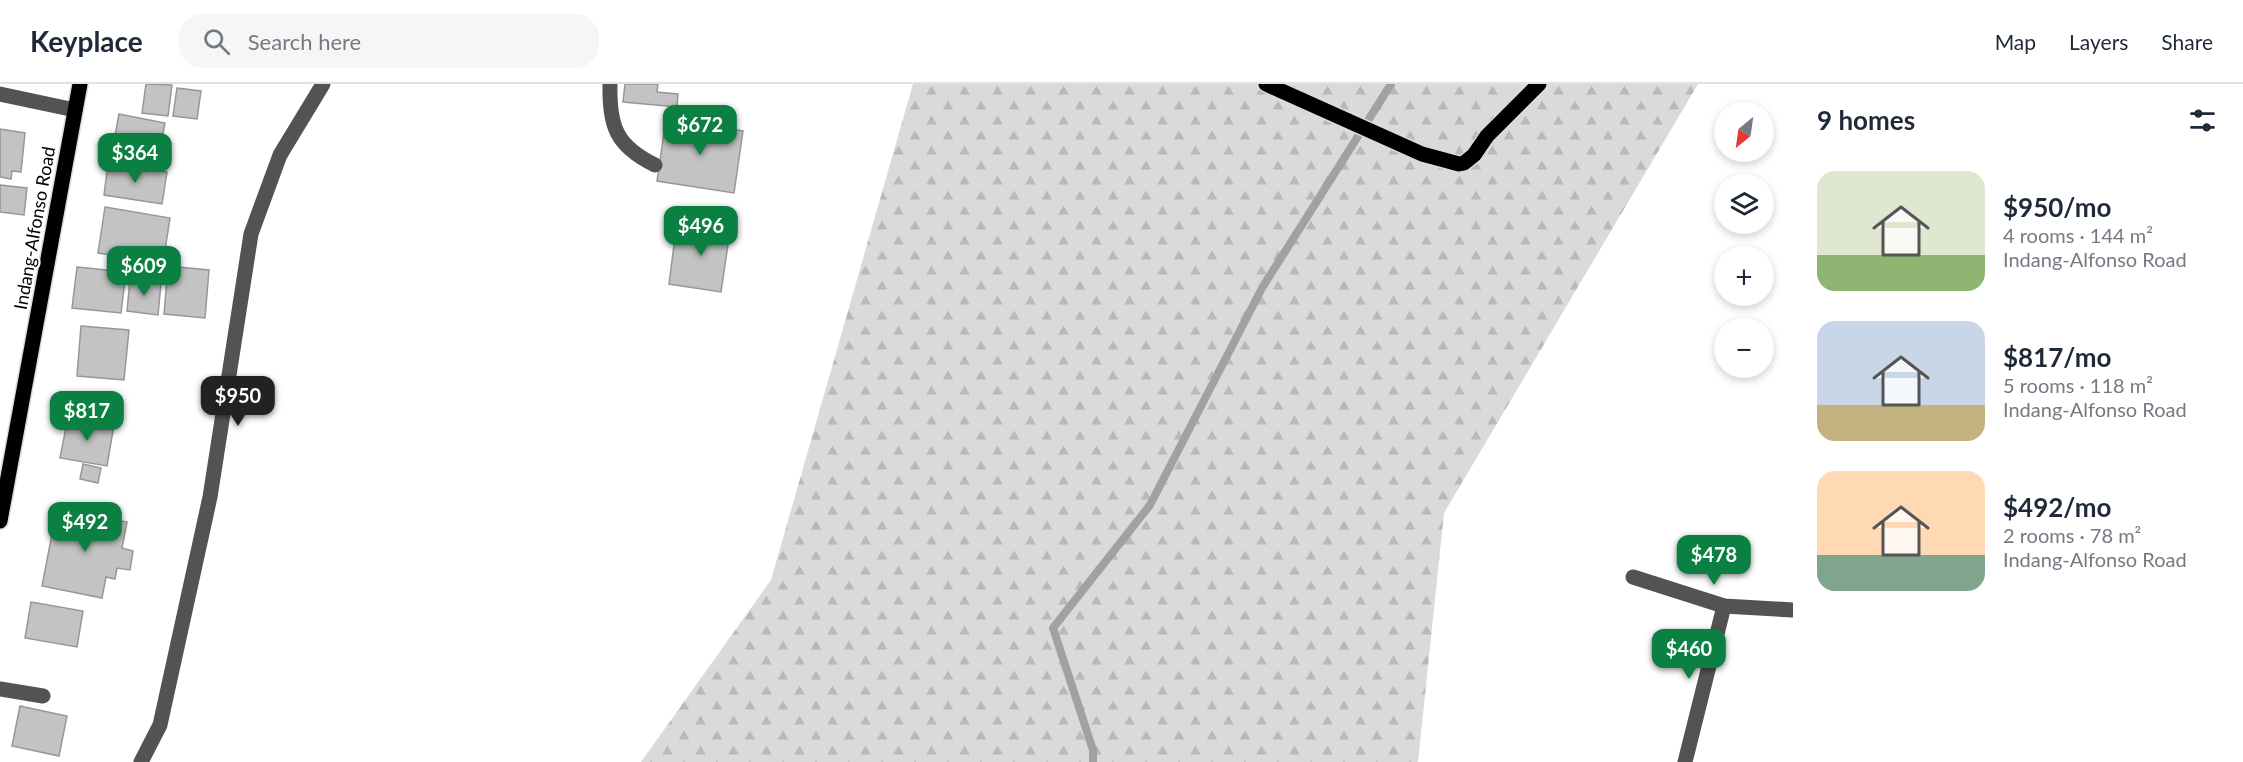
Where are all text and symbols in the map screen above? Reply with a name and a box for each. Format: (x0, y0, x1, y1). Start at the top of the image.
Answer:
search box (179, 14, 599, 68)
text: Keyplace (30, 24, 143, 58)
icon: search (200, 25, 233, 58)
text: Search here (248, 28, 361, 55)
text: Map (1995, 29, 2036, 54)
text: Layers (2069, 29, 2128, 54)
text: Share (2161, 29, 2213, 54)
north arrow (1714, 102, 1774, 162)
map controls (1714, 102, 1774, 378)
text: 9 homes (1817, 104, 1915, 136)
icon: filters (2186, 104, 2219, 137)
pin: $672 (664, 105, 736, 156)
text: $672 (677, 112, 723, 136)
pin: $364 (99, 133, 171, 184)
text: $364 (112, 140, 158, 164)
street label: Indang-Alfonso Road (9, 145, 59, 311)
button: layers (1714, 174, 1774, 234)
text: $950/mo (2003, 191, 2111, 223)
icon: home (1865, 195, 1937, 267)
pin: $496 (665, 206, 737, 257)
text: $496 (678, 213, 724, 237)
text: 4 rooms · 144 m² (2003, 223, 2153, 247)
pin: $609 (108, 246, 180, 297)
button: + (1714, 246, 1774, 306)
text: Indang-Alfonso Road (2003, 247, 2187, 271)
text: $609 (121, 253, 167, 277)
button: − (1714, 318, 1774, 378)
text: $817/mo (2003, 341, 2111, 373)
icon: home (1865, 345, 1937, 417)
text: 5 rooms · 118 m² (2003, 373, 2153, 397)
pin: $950 (202, 376, 274, 427)
text: $950 (215, 383, 261, 407)
pin: $817 (51, 391, 123, 442)
text: Indang-Alfonso Road (2003, 397, 2187, 421)
text: $817 (64, 398, 110, 422)
text: $492/mo (2003, 491, 2111, 523)
icon: home (1865, 495, 1937, 567)
pin: $492 (49, 502, 121, 553)
text: $492 (62, 509, 108, 533)
text: 2 rooms · 78 m² (2003, 523, 2141, 547)
pin: $478 (1678, 535, 1750, 586)
text: $478 (1691, 542, 1737, 566)
text: Indang-Alfonso Road (2003, 547, 2187, 571)
pin: $460 (1653, 629, 1725, 680)
text: $460 (1666, 636, 1712, 660)

